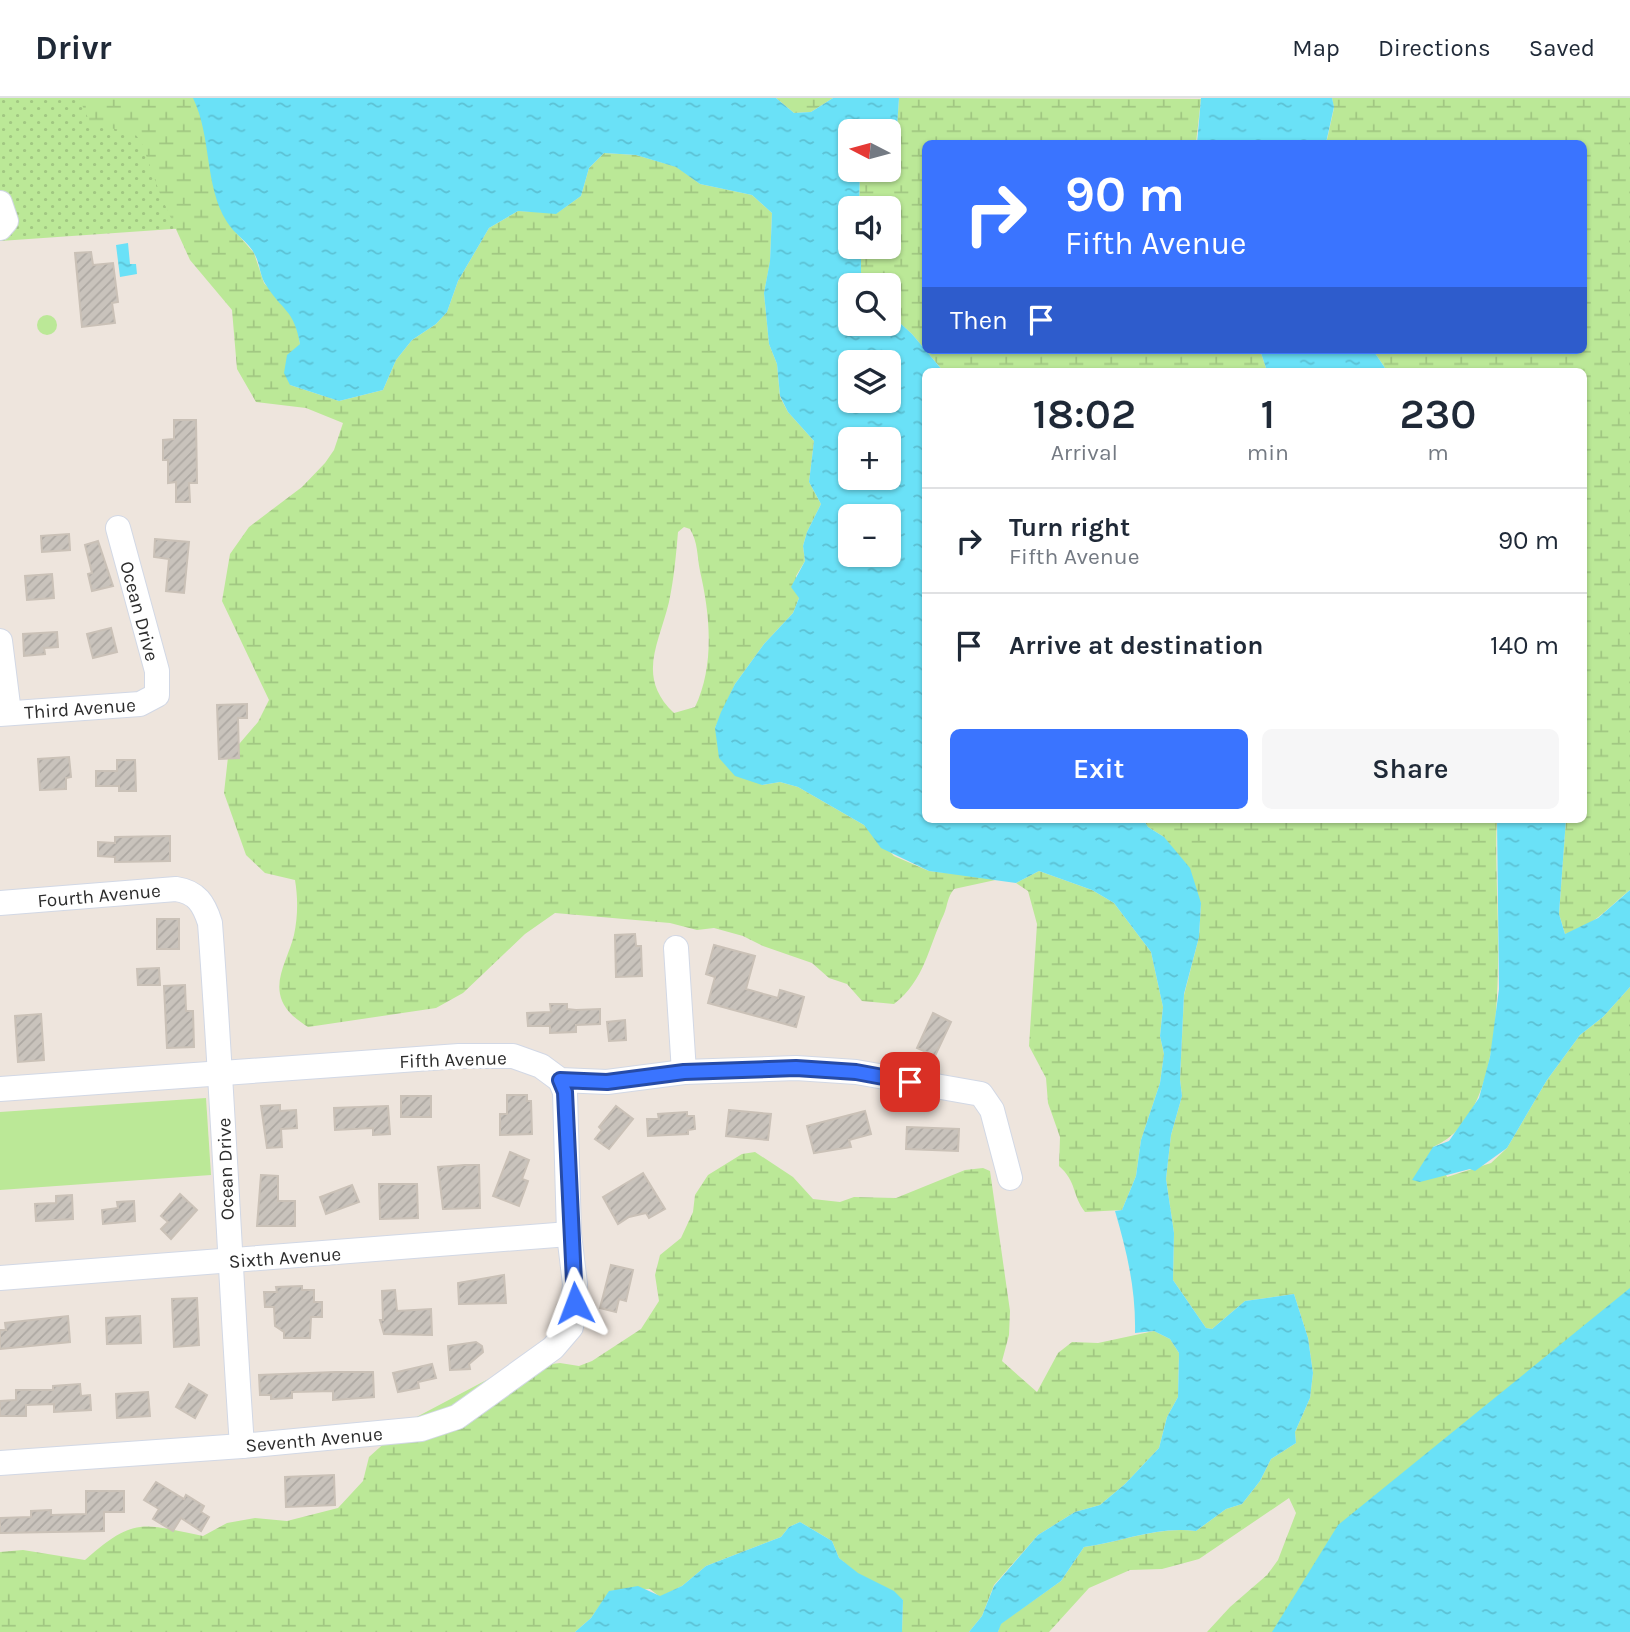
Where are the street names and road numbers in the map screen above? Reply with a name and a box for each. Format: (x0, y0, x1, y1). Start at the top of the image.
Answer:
street label: Ocean Drive (115, 559, 163, 664)
street label: Third Avenue (24, 694, 137, 724)
street label: Fourth Avenue (36, 880, 162, 912)
street label: Fifth Avenue (399, 1047, 507, 1073)
street label: Ocean Drive (213, 1117, 239, 1221)
street label: Sixth Avenue (228, 1243, 342, 1273)
street label: Seventh Avenue (245, 1423, 384, 1457)

